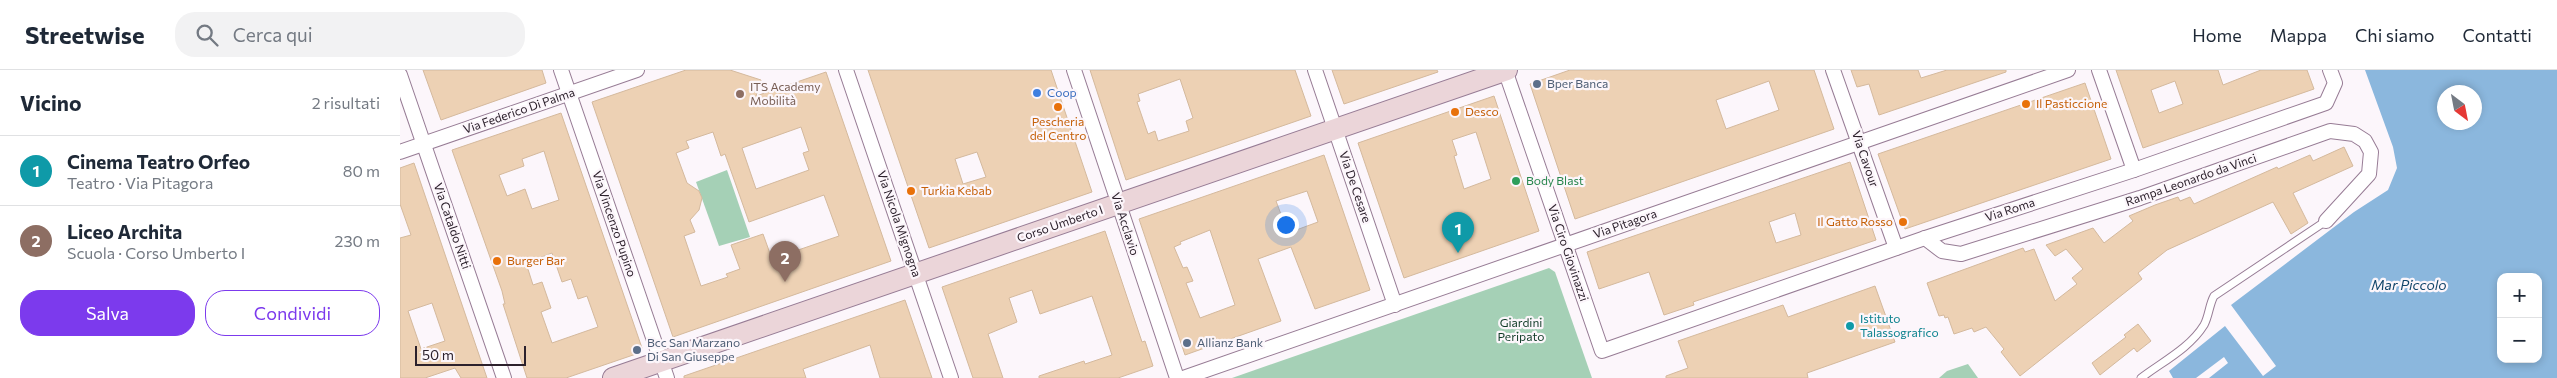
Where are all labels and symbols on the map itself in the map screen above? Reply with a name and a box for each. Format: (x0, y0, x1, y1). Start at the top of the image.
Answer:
place label: Bper Banca (1547, 76, 1608, 90)
marker: Bper Banca (1531, 78, 1543, 90)
place label: ITS Academy Mobilità (750, 79, 820, 107)
street label: Via Federico Di Palma (461, 84, 576, 136)
place label: Coop (1047, 85, 1077, 99)
north arrow (2437, 85, 2482, 130)
marker: Coop (1031, 87, 1043, 99)
marker: ITS Academy Mobilità (734, 88, 746, 100)
place label: Il Pasticcione (2036, 96, 2107, 110)
marker: Il Pasticcione (2020, 98, 2032, 110)
marker: Pescheria del Centro (1052, 101, 1064, 113)
place label: Desco (1465, 104, 1499, 118)
marker: Desco (1449, 106, 1461, 118)
place label: Pescheria del Centro (1030, 114, 1086, 142)
street label: Via Cavour (1850, 129, 1882, 189)
street label: Via De Cesare (1337, 149, 1375, 224)
street label: Rampa Leonardo da Vinci (2123, 150, 2258, 208)
street label: Via Vincenzo Pupino (590, 169, 640, 278)
street label: Via Nicola Mignogna (875, 169, 925, 279)
place label: Body Blast (1526, 173, 1584, 187)
marker: Body Blast (1510, 175, 1522, 187)
street label: Via Cataldo Nitti (432, 181, 474, 271)
place label: Turkia Kebab (921, 183, 992, 197)
marker: Turkia Kebab (905, 185, 917, 197)
street label: Via Acclavio (1109, 190, 1143, 257)
street label: Via Roma (1983, 194, 2036, 224)
street label: Corso Umberto I (1015, 202, 1105, 244)
street label: Via Ciro Giovinazzi (1546, 202, 1592, 303)
street label: Via Pitagora (1591, 206, 1658, 240)
your location (1273, 212, 1299, 238)
pin: 1 (1442, 212, 1474, 253)
place label: Il Gatto Rosso (1817, 214, 1893, 228)
marker: Il Gatto Rosso (1897, 216, 1909, 228)
pin: 2 (769, 241, 801, 282)
place label: Burger Bar (507, 253, 565, 267)
marker: Burger Bar (491, 255, 503, 267)
water label: Mar Piccolo (2371, 276, 2447, 293)
place label: Istituto Talassografico (1860, 311, 1939, 339)
park label: Giardini Peripato (1498, 315, 1544, 343)
marker: Istituto Talassografico (1844, 320, 1856, 332)
place label: Bcc San Marzano Di San Giuseppe (647, 335, 740, 363)
place label: Allianz Bank (1197, 335, 1264, 349)
marker: Allianz Bank (1181, 337, 1193, 349)
scale bar (415, 343, 526, 366)
marker: Bcc San Marzano Di San Giuseppe (631, 344, 643, 356)

